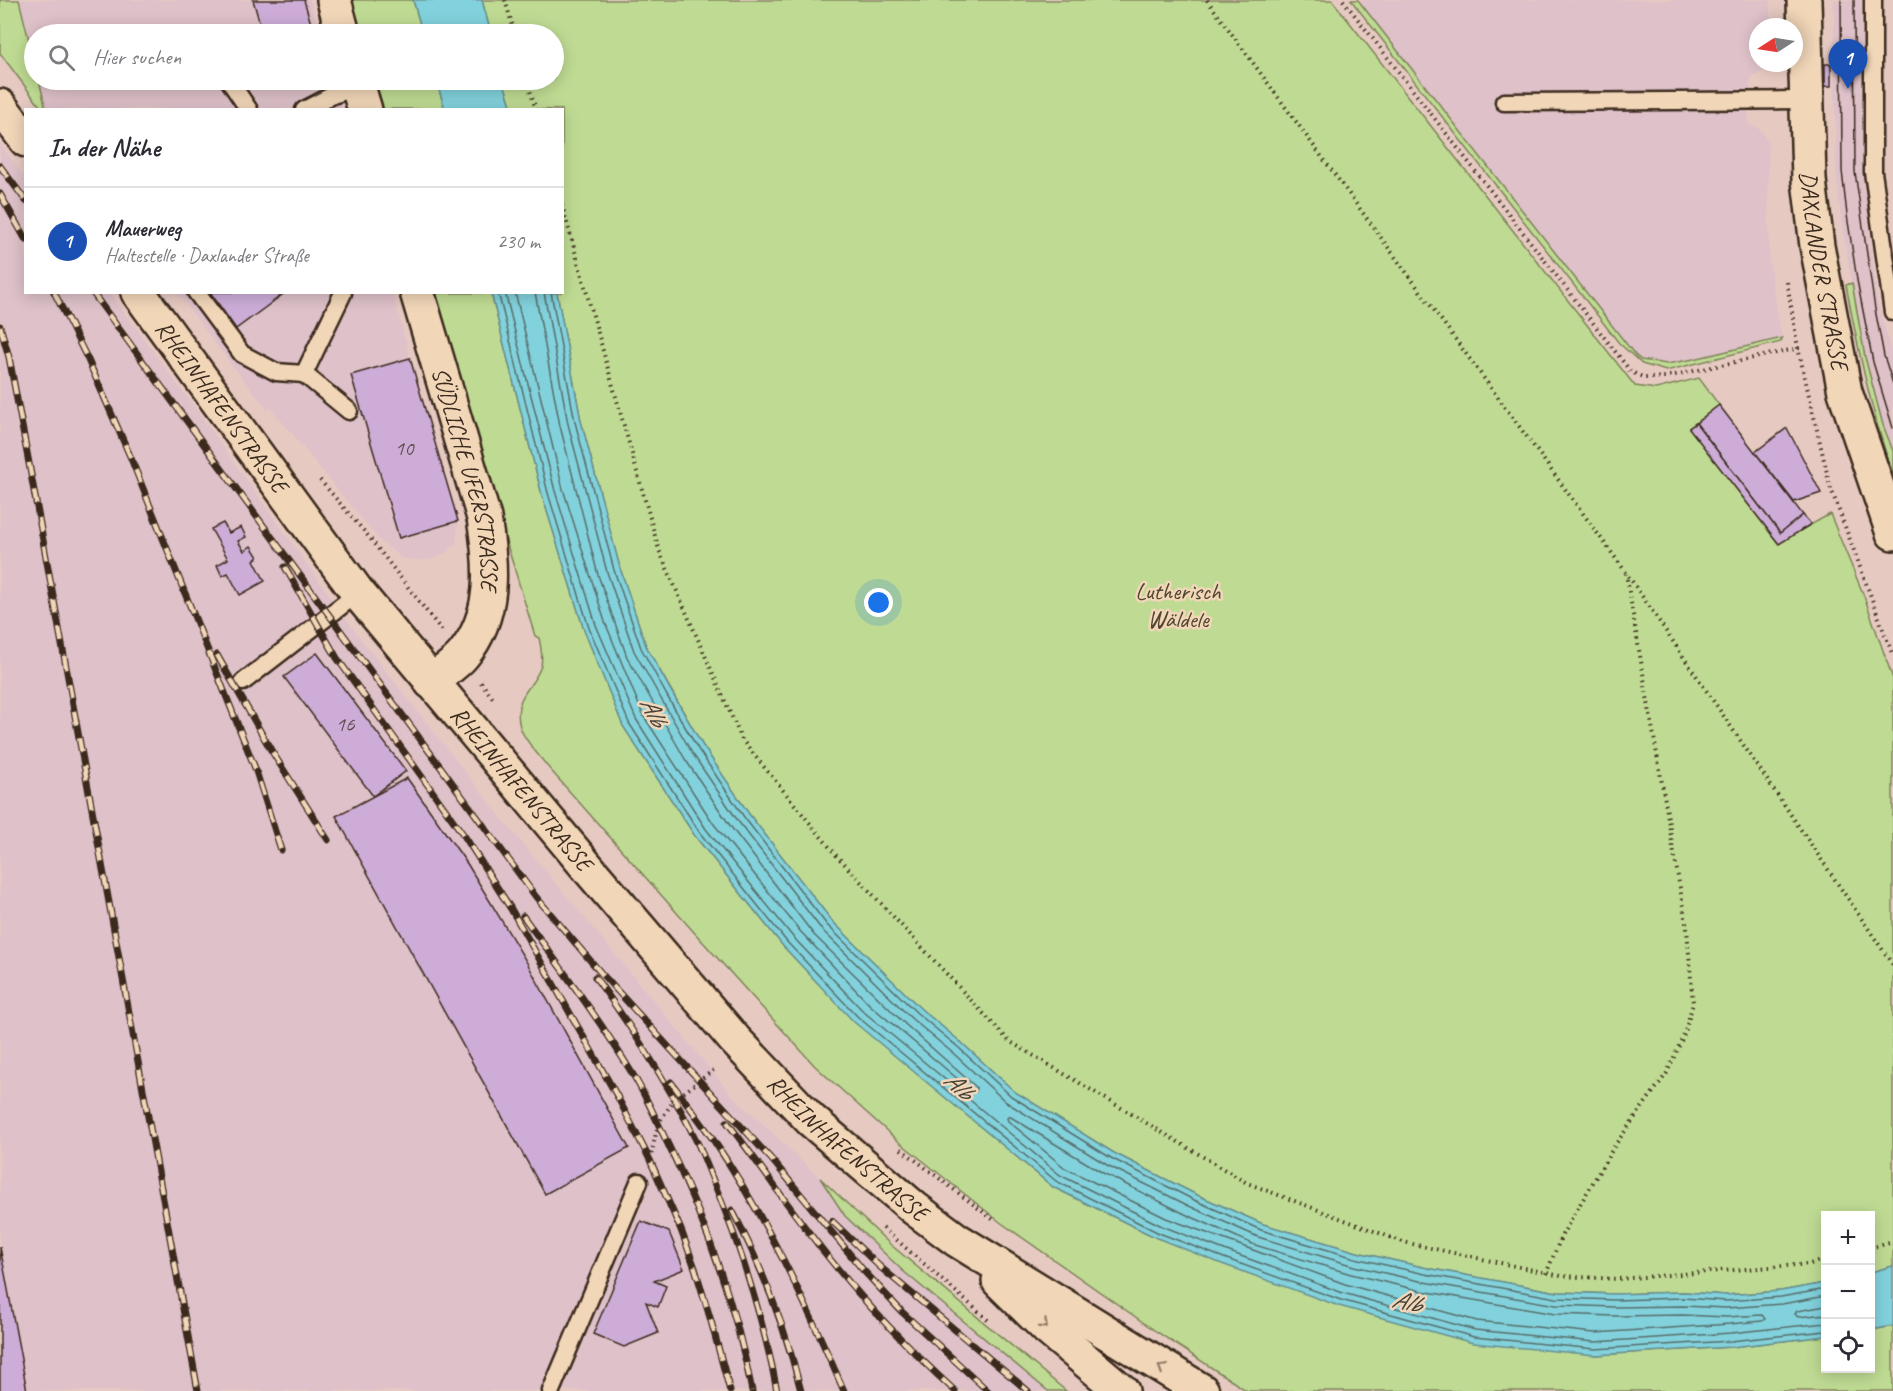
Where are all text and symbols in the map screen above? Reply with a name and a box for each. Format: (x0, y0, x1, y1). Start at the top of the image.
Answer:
north arrow (1749, 18, 1803, 72)
search box (24, 24, 564, 90)
pin: 1 (1828, 40, 1868, 89)
icon: search (45, 41, 78, 74)
text: Hier suchen (93, 43, 181, 71)
text: In der Nähe (48, 131, 160, 164)
street label: DAXLANDER STRASSE (1794, 171, 1856, 375)
text: Mauerweg (105, 215, 181, 243)
text: 1 (63, 229, 72, 254)
text: 230 m (497, 229, 540, 254)
text: Haltestelle · Daxlander Straße (105, 243, 309, 268)
street label: RHEINHAFENSTRASSE (149, 315, 296, 501)
street label: SÜDLICHE UFERSTRASSE (425, 364, 505, 595)
house number: 10 (395, 435, 415, 461)
park label: Lutherisch Wäldele (1135, 576, 1222, 634)
your location (864, 588, 893, 617)
water label: Alb (632, 691, 676, 735)
street label: RHEINHAFENSTRASSE (444, 700, 601, 880)
house number: 16 (336, 711, 355, 737)
water label: Alb (937, 1063, 983, 1110)
street label: RHEINHAFENSTRASSE (761, 1068, 936, 1230)
map controls (1821, 1211, 1875, 1373)
button: + (1821, 1211, 1875, 1265)
button: − (1821, 1265, 1875, 1319)
water label: Alb (1389, 1282, 1428, 1322)
one-way arrow (1038, 1318, 1048, 1329)
button: locate (1821, 1319, 1875, 1373)
one-way arrow (1158, 1363, 1168, 1375)

